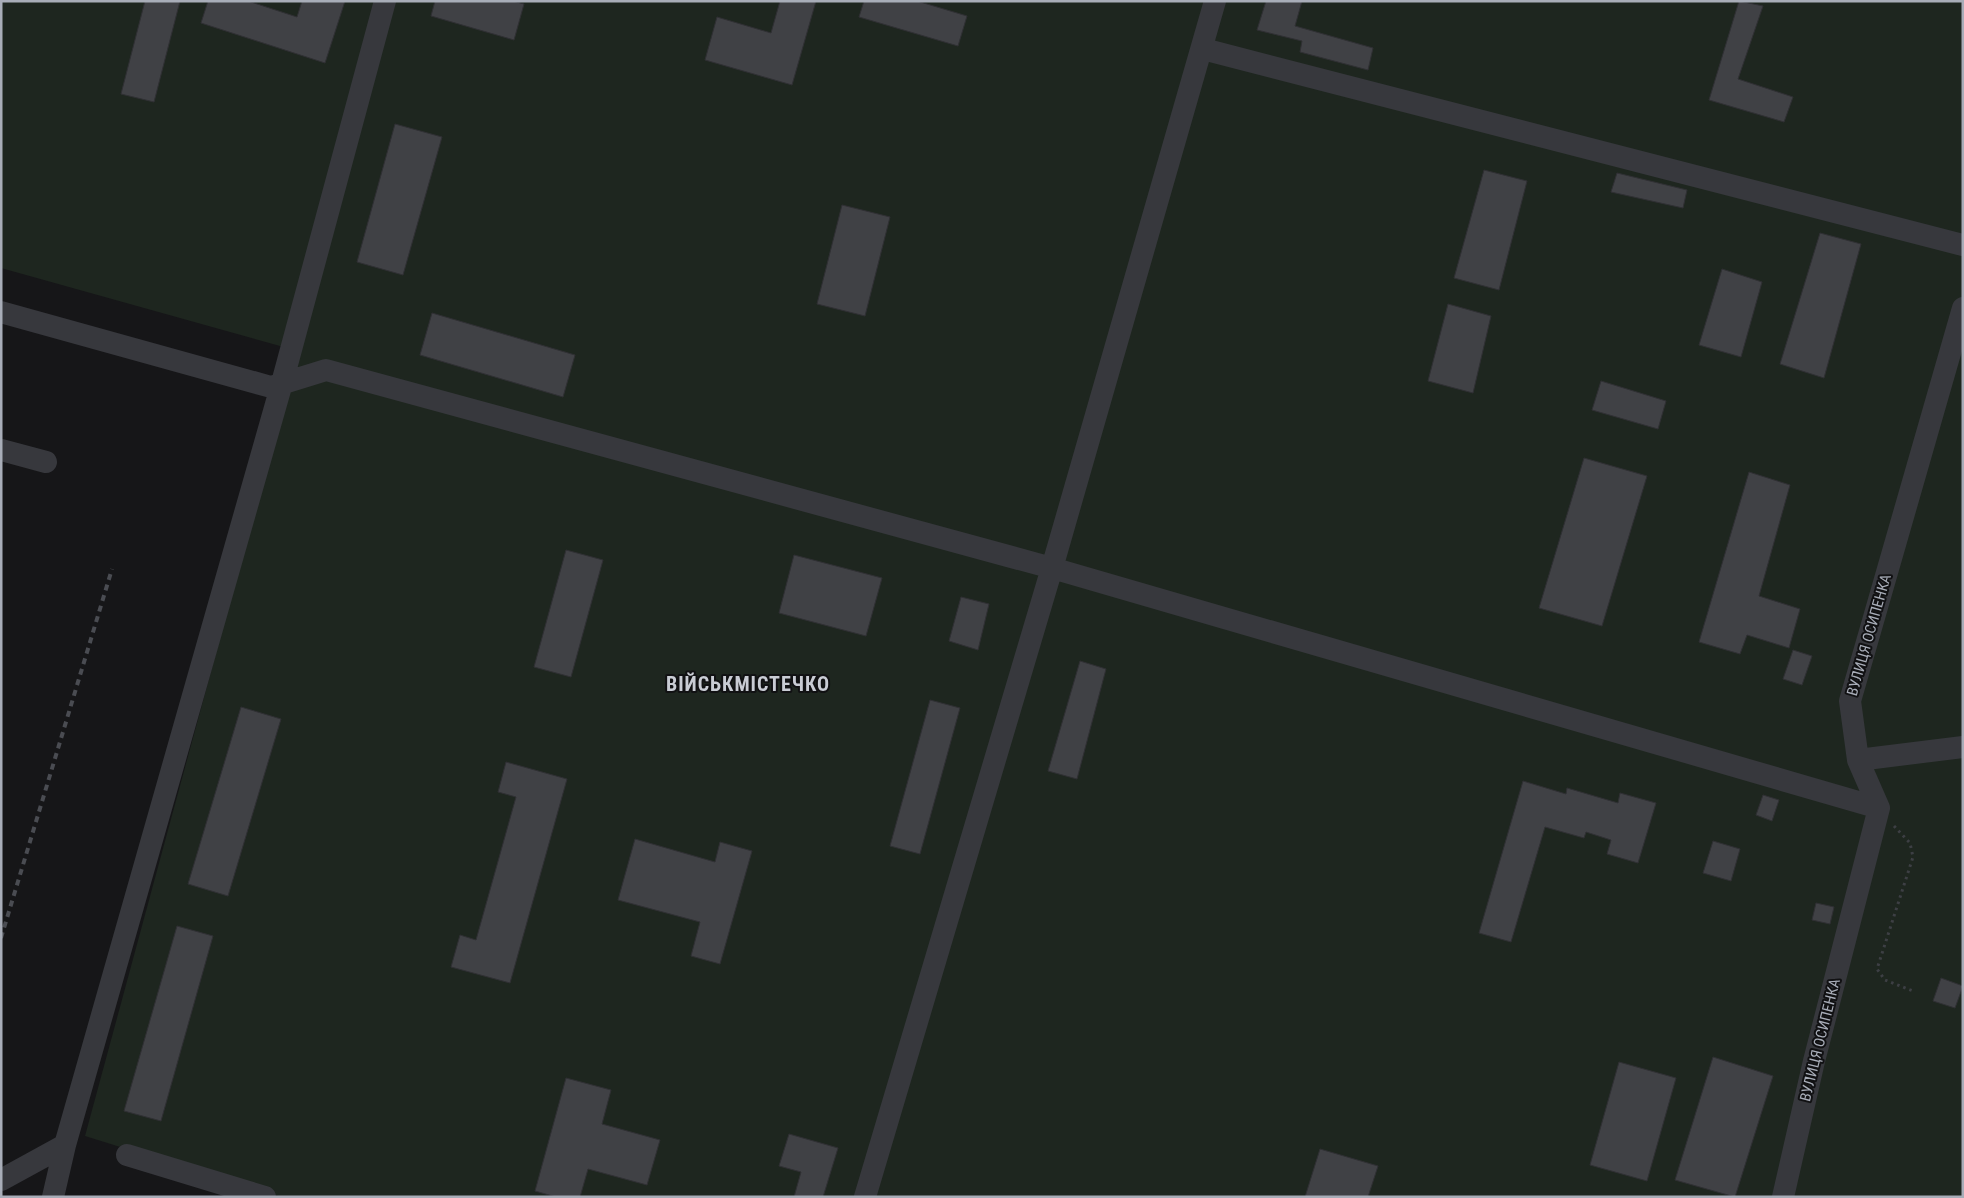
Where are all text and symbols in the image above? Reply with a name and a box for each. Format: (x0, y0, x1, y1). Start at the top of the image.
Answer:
street label: ВУЛИЦЯ ОСИПЕНКА (1843, 572, 1895, 698)
district label: ВІЙСЬКМІСТЕЧКО (666, 672, 830, 696)
street label: ВУЛИЦЯ ОСИПЕНКА (1796, 976, 1844, 1103)

